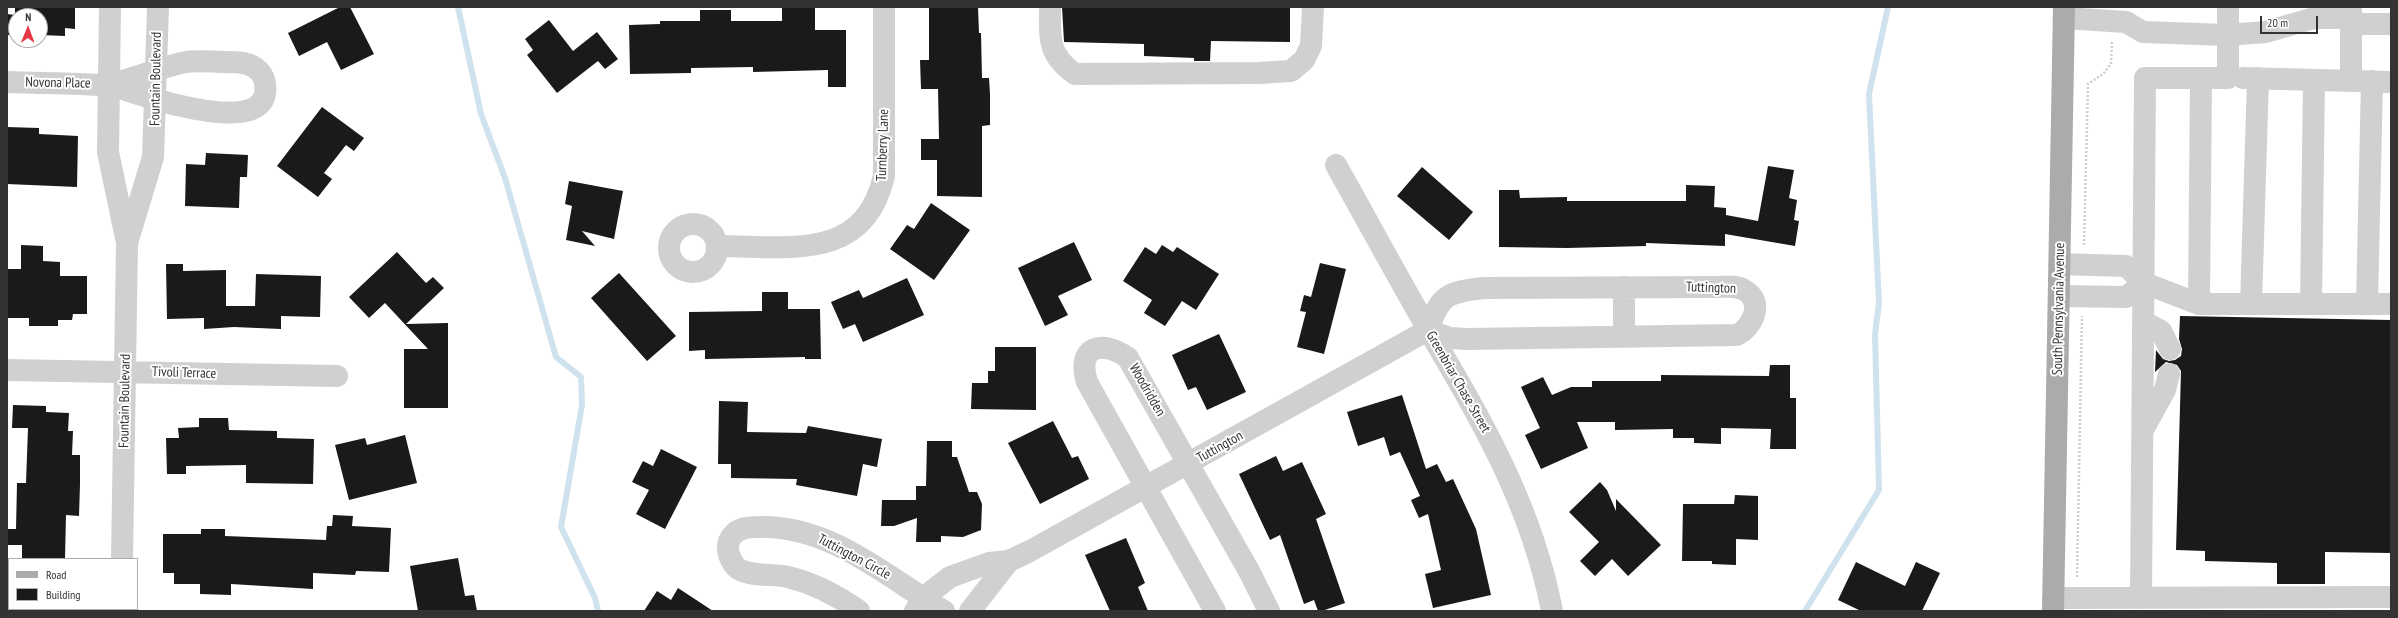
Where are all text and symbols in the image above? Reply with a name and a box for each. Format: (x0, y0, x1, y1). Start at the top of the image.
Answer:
north arrow (8, 8, 48, 48)
scale bar (2262, 8, 2320, 34)
text: N (25, 10, 31, 24)
text: 20 m (2267, 15, 2288, 30)
street label: Fountain Boulevard (147, 32, 165, 126)
street label: Novona Place (25, 74, 91, 92)
street label: Turnberry Lane (873, 109, 893, 181)
street label: South Pennsylvania Avenue (2049, 243, 2069, 375)
street label: Tuttington (1686, 279, 1736, 297)
street label: Greenbriar Chase Street (1422, 328, 1494, 436)
street label: Fountain Boulevard (116, 354, 134, 448)
street label: Woodridden (1125, 361, 1169, 419)
street label: Tivoli Terrace (152, 363, 216, 383)
street label: Tuttington (1194, 428, 1246, 466)
street label: Tuttington Circle (815, 531, 893, 583)
legend (8, 558, 138, 610)
text: Road (46, 567, 66, 582)
text: Building (46, 587, 81, 602)

